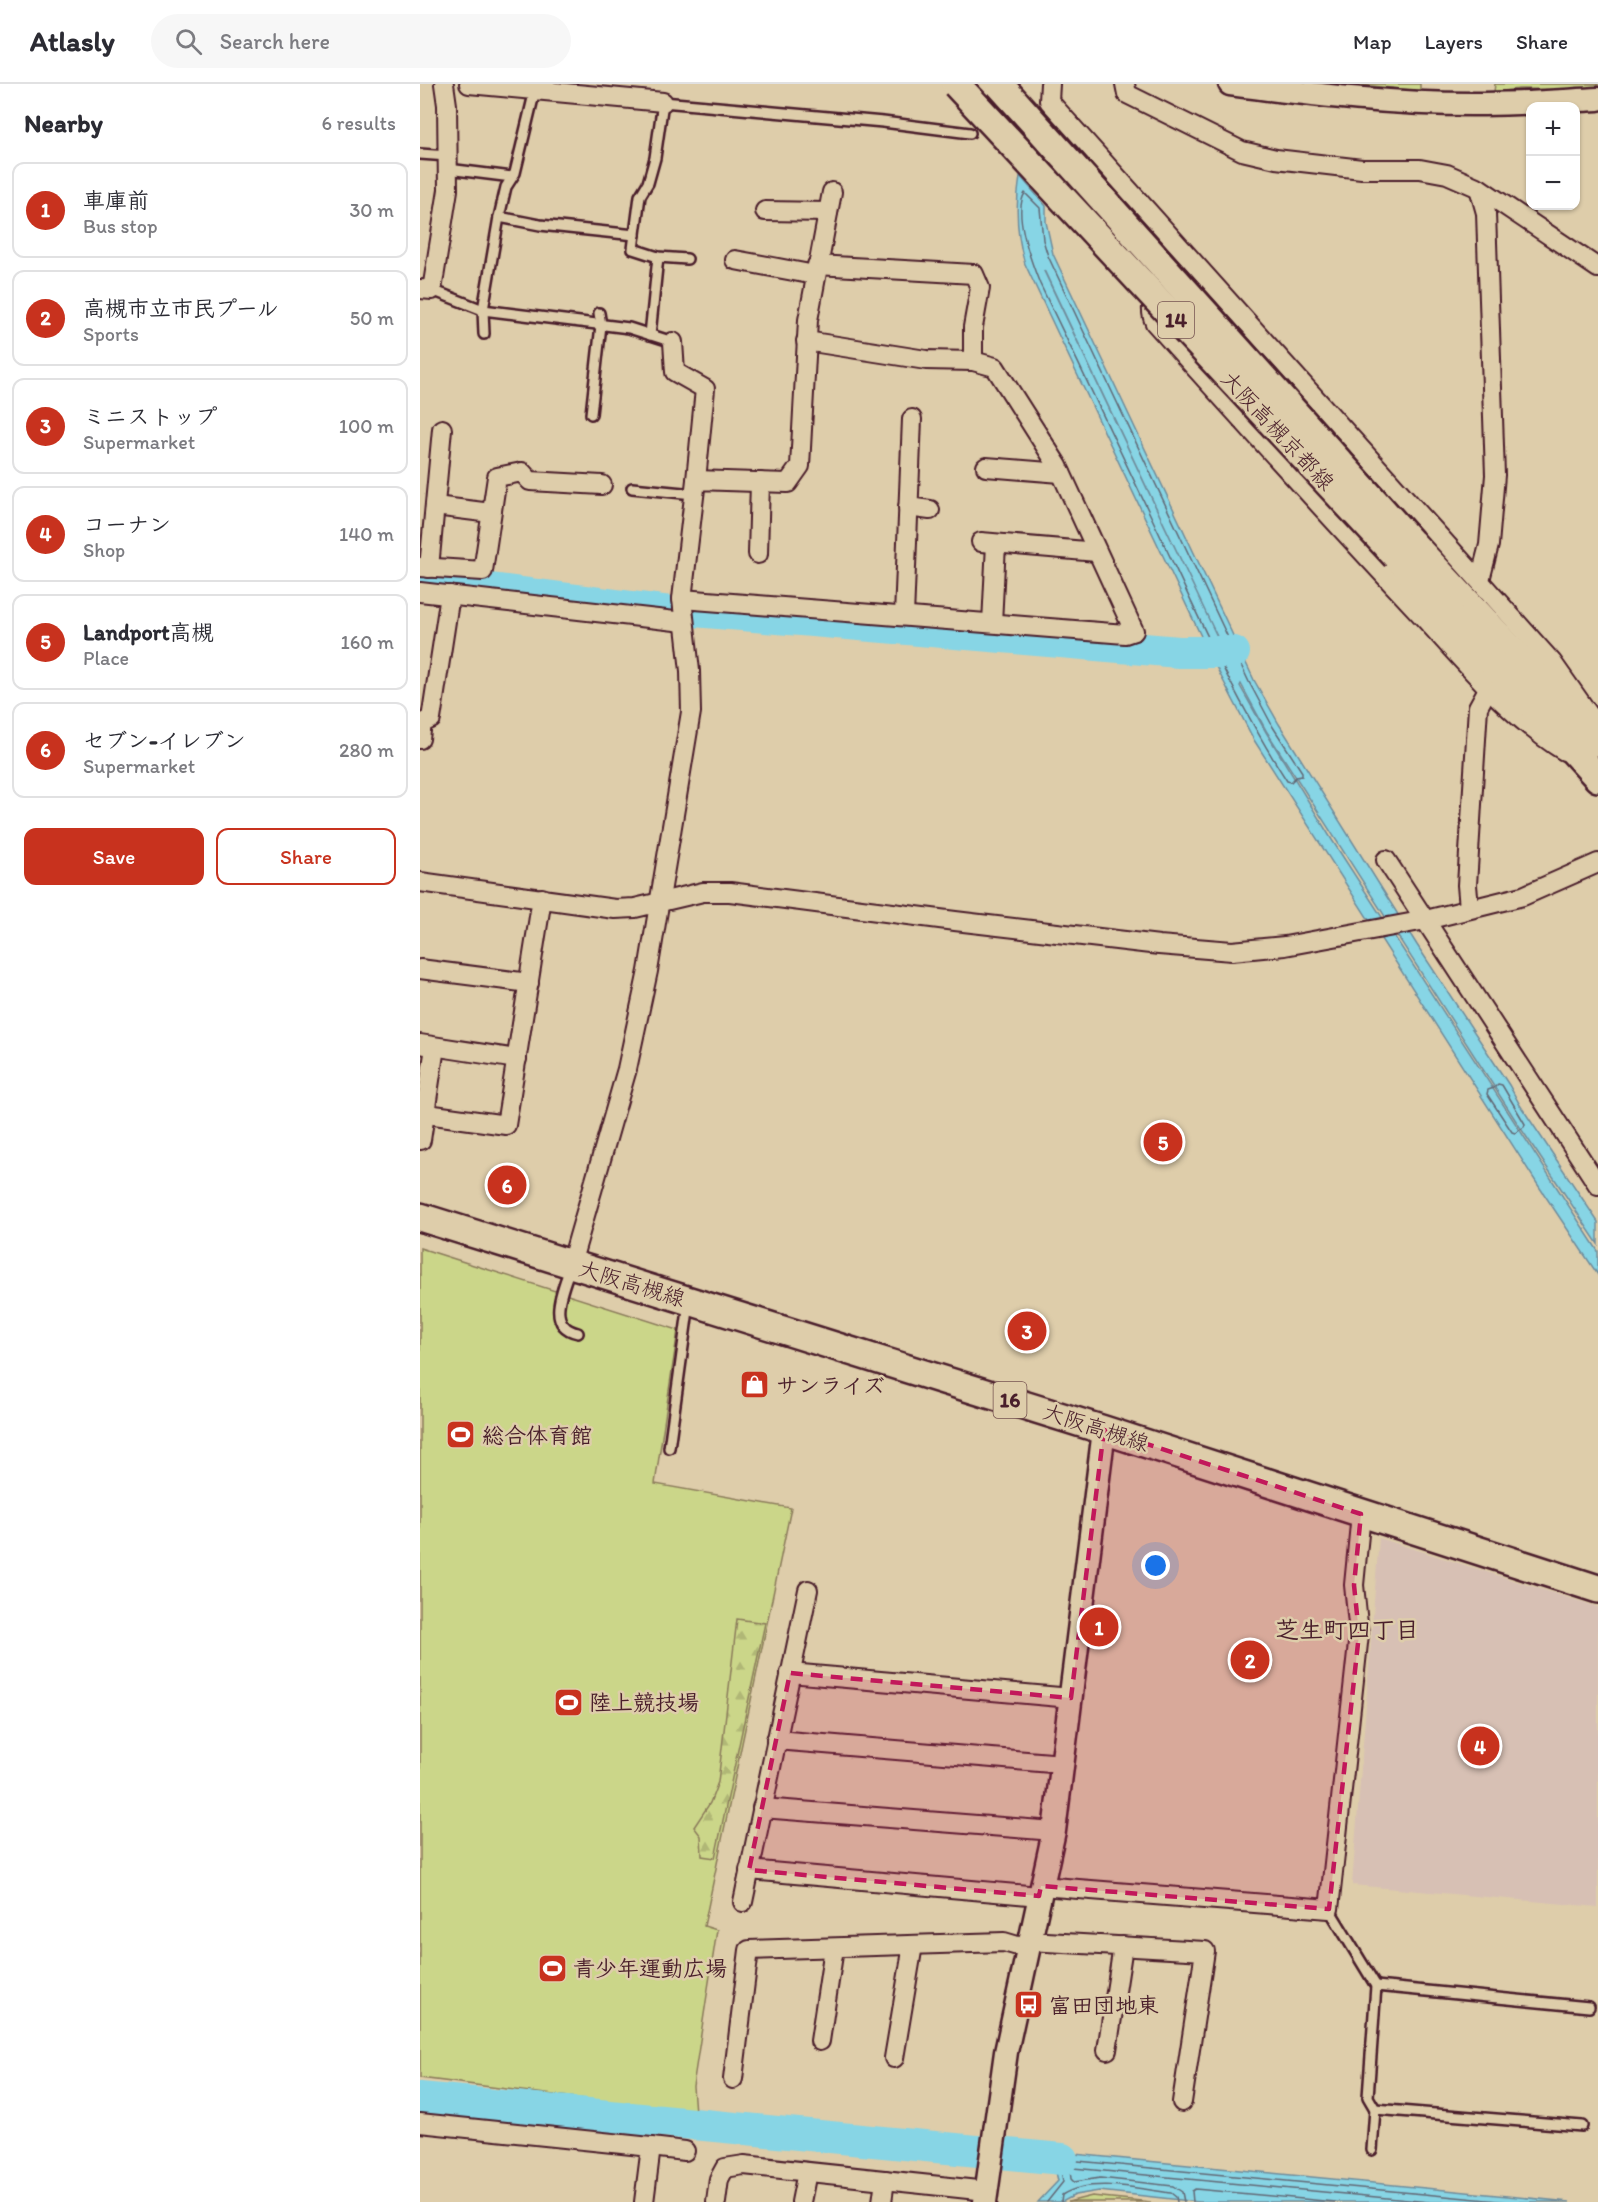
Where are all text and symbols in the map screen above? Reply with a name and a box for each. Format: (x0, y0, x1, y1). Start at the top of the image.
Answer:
search box (151, 14, 571, 68)
text: Atlasly (30, 24, 115, 58)
icon: search (172, 25, 205, 58)
text: Search here (220, 28, 330, 55)
text: Map (1353, 29, 1392, 54)
text: Layers (1425, 29, 1483, 54)
text: Share (1516, 29, 1568, 54)
map controls (1526, 102, 1580, 210)
button: + (1526, 102, 1580, 156)
text: Nearby (24, 107, 103, 139)
text: 6 results (322, 111, 396, 135)
button: − (1526, 156, 1580, 210)
text: 車庫前 (83, 187, 149, 214)
text: 1 (41, 198, 50, 222)
text: 30 m (349, 198, 394, 222)
text: Bus stop (83, 214, 158, 238)
text: 高槻市立市民プール (83, 295, 279, 322)
road number: 14 (1158, 302, 1194, 338)
text: 2 (40, 306, 51, 330)
text: 50 m (350, 306, 394, 330)
text: Sports (83, 322, 139, 346)
street label: 大阪高槻京都線 (1215, 365, 1340, 496)
text: ミニストップ (83, 403, 217, 430)
text: 3 (40, 414, 51, 438)
text: 100 m (339, 414, 394, 438)
text: Supermarket (83, 430, 195, 454)
text: コーナン (83, 511, 171, 538)
text: 4 (39, 522, 52, 546)
text: 140 m (339, 522, 394, 546)
text: Shop (83, 538, 125, 562)
text: Landport高槻 (83, 619, 214, 646)
text: 5 (40, 630, 51, 654)
text: 160 m (341, 630, 394, 654)
text: Place (83, 646, 129, 670)
text: セブン-イレブン (83, 727, 246, 754)
text: 6 (40, 738, 51, 762)
text: 280 m (339, 738, 394, 762)
text: Supermarket (83, 754, 195, 778)
button: Save (24, 828, 204, 885)
button: Share (216, 828, 396, 885)
pin: 5 (1144, 1120, 1182, 1164)
pin: 6 (488, 1162, 526, 1208)
street label: 大阪高槻線 (575, 1254, 688, 1312)
pin: 3 (1008, 1308, 1046, 1354)
shop icon: サンライズ (739, 1369, 771, 1401)
place label: サンライズ (776, 1372, 885, 1399)
road number: 16 (994, 1382, 1026, 1418)
street label: 大阪高槻線 (1039, 1398, 1152, 1457)
sports icon: 総合体育館 (445, 1419, 477, 1451)
place label: 総合体育館 (482, 1422, 592, 1449)
your location (1141, 1551, 1170, 1580)
pin: 1 (1080, 1604, 1118, 1650)
district label: 芝生町四丁目 (1275, 1615, 1419, 1644)
pin: 2 (1230, 1638, 1270, 1682)
sports icon: 陸上競技場 (552, 1686, 584, 1718)
place label: 陸上競技場 (589, 1689, 699, 1716)
pin: 4 (1460, 1724, 1500, 1768)
sports icon: 青少年運動広場 (536, 1952, 568, 1984)
place label: 青少年運動広場 (573, 1955, 727, 1982)
bus stop icon: 富田団地東 (1012, 1989, 1044, 2021)
place label: 富田団地東 (1049, 1992, 1159, 2019)

